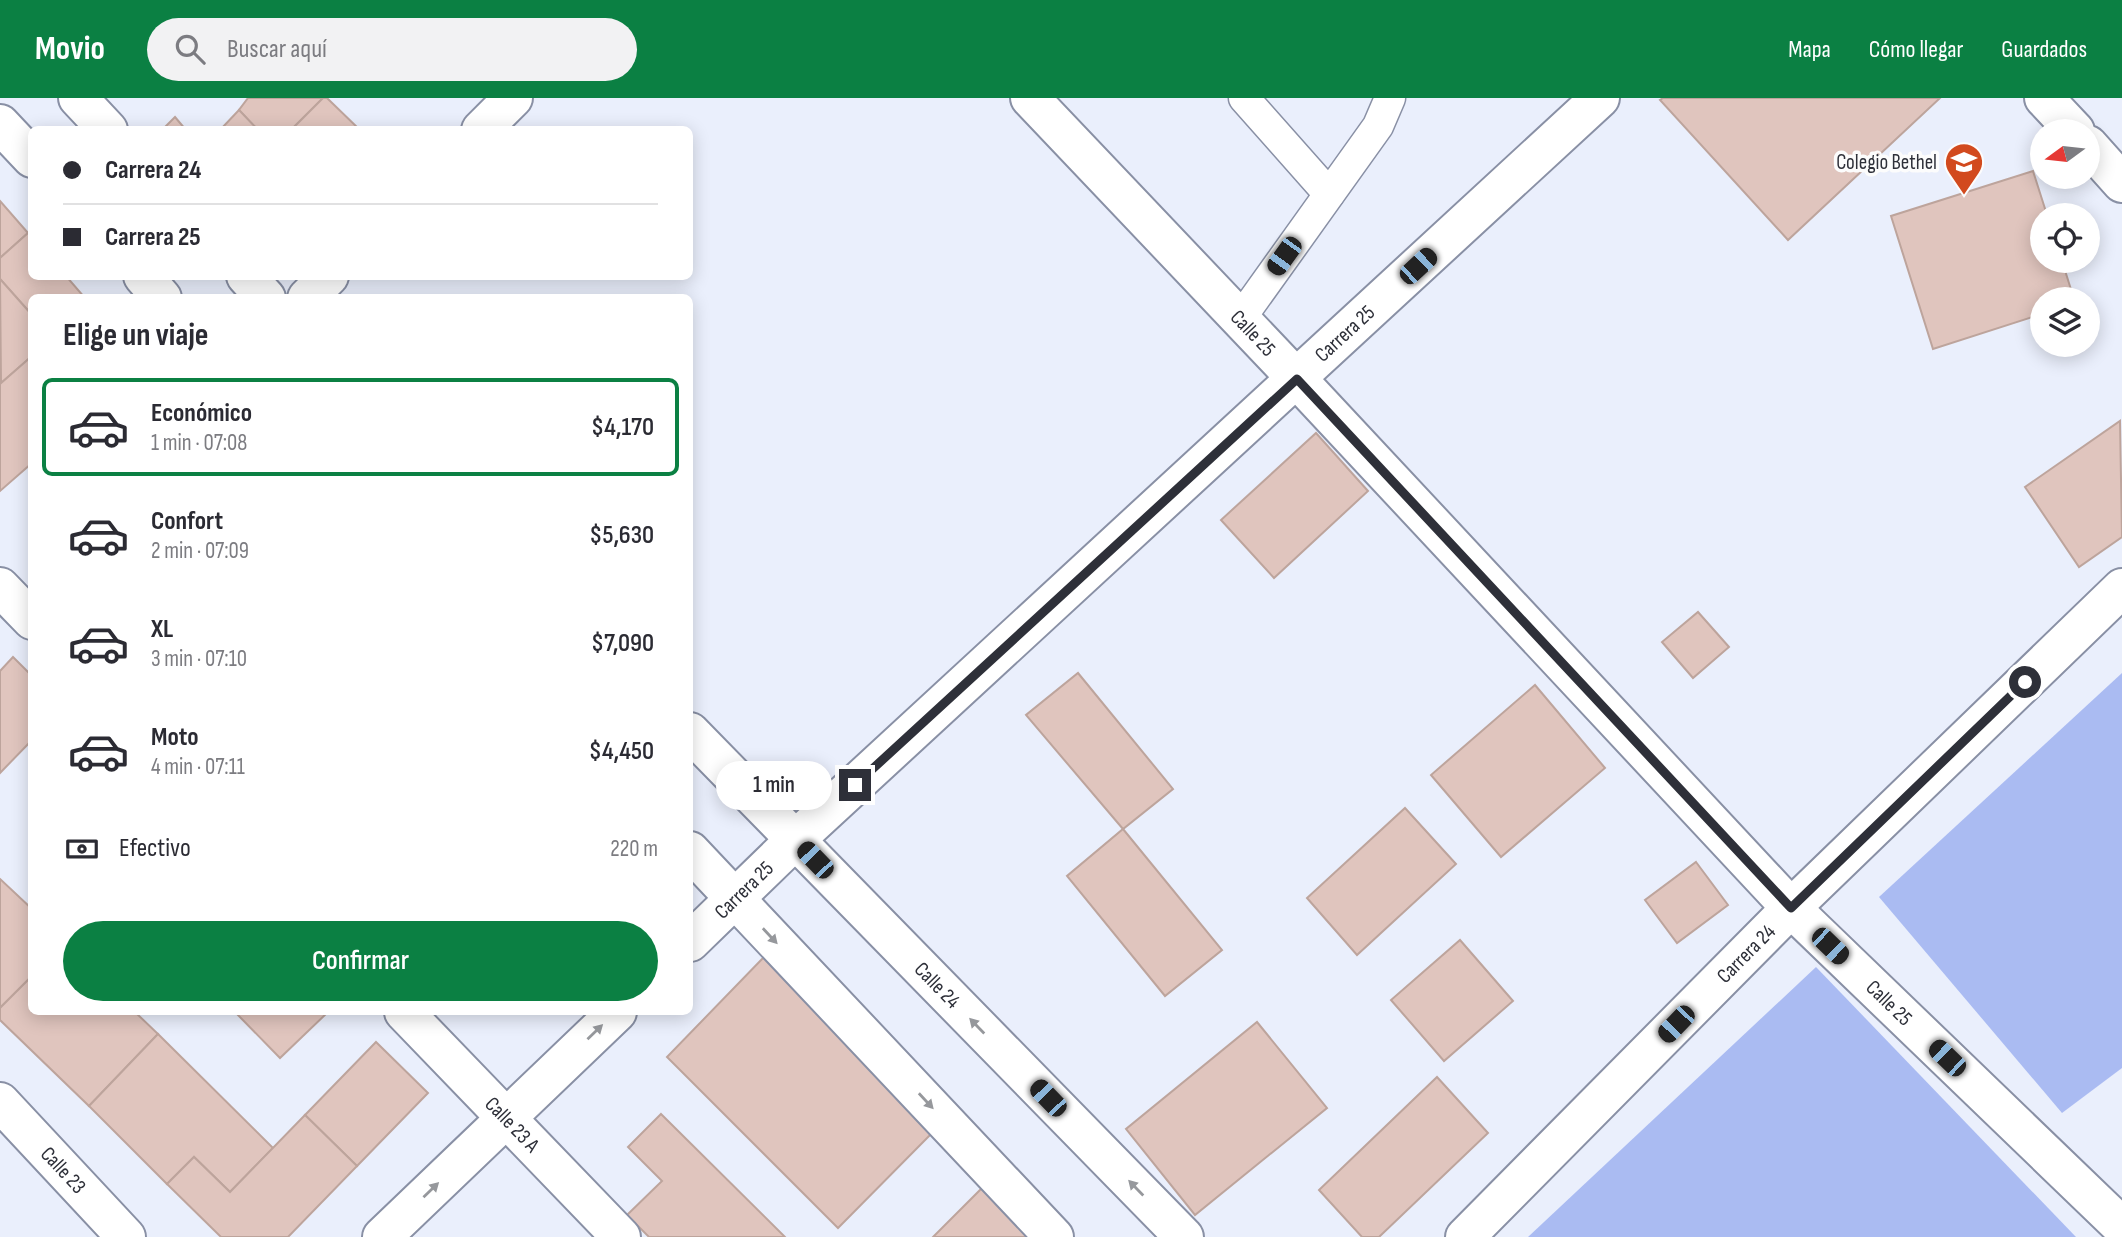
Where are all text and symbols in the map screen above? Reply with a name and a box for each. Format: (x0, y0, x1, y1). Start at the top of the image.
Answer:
search box (147, 18, 637, 81)
text: Movio (35, 29, 105, 69)
icon: search (171, 30, 209, 68)
text: Buscar aquí (227, 34, 327, 65)
text: Mapa (1788, 35, 1831, 64)
text: Cómo llegar (1869, 35, 1963, 64)
text: Guardados (2001, 35, 2087, 64)
north arrow (2030, 119, 2100, 189)
map controls (2030, 119, 2100, 357)
school or university icon: Colegio Bethel (1943, 141, 1985, 196)
place label: Colegio Bethel (1836, 150, 1937, 175)
text: Carrera 24 (105, 155, 201, 186)
button: locate (2030, 203, 2100, 273)
text: Carrera 25 (105, 222, 201, 253)
car (1264, 233, 1305, 279)
car (1396, 244, 1441, 288)
button: layers (2030, 287, 2100, 357)
street label: Carrera 25 (1310, 300, 1380, 367)
street label: Calle 25 (1225, 304, 1281, 361)
text: Elige un viaje (63, 316, 208, 355)
icon: car (67, 396, 130, 459)
text: Económico (151, 398, 252, 429)
text: $4,170 (591, 412, 654, 443)
text: 1 min · 07:08 (151, 429, 247, 457)
icon: car (67, 504, 130, 567)
text: Confort (151, 506, 223, 537)
text: $5,630 (589, 520, 654, 551)
text: 2 min · 07:09 (151, 537, 249, 565)
icon: car (67, 612, 130, 675)
text: XL (151, 614, 173, 645)
text: $7,090 (591, 628, 654, 659)
text: 3 min · 07:10 (151, 645, 247, 673)
route start (2009, 666, 2041, 698)
icon: car (67, 720, 130, 783)
text: Moto (151, 722, 199, 753)
text: $4,450 (589, 736, 654, 767)
text: 4 min · 07:11 (151, 753, 245, 781)
callout: 1 min (715, 760, 830, 810)
route end (839, 769, 871, 801)
text: 1 min (753, 771, 795, 799)
icon: cash (63, 830, 101, 868)
text: Efectivo (119, 833, 191, 864)
text: 220 m (610, 835, 658, 863)
car (793, 838, 838, 882)
street label: Carrera 25 (709, 856, 778, 924)
street label: Carrera 24 (1711, 919, 1780, 988)
button: Confirmar (63, 921, 658, 1001)
car (1808, 924, 1853, 968)
one-way arrow (762, 927, 778, 944)
street label: Calle 24 (909, 957, 966, 1014)
street label: Calle 25 (1861, 975, 1918, 1031)
car (1654, 1002, 1699, 1046)
one-way arrow (968, 1017, 985, 1034)
one-way arrow (586, 1025, 603, 1041)
car (1925, 1036, 1970, 1080)
car (1026, 1076, 1071, 1120)
street label: Calle 23 A (480, 1091, 545, 1158)
one-way arrow (918, 1092, 934, 1109)
street label: Calle 23 (36, 1141, 91, 1199)
one-way arrow (1129, 1180, 1145, 1197)
one-way arrow (422, 1182, 439, 1198)

